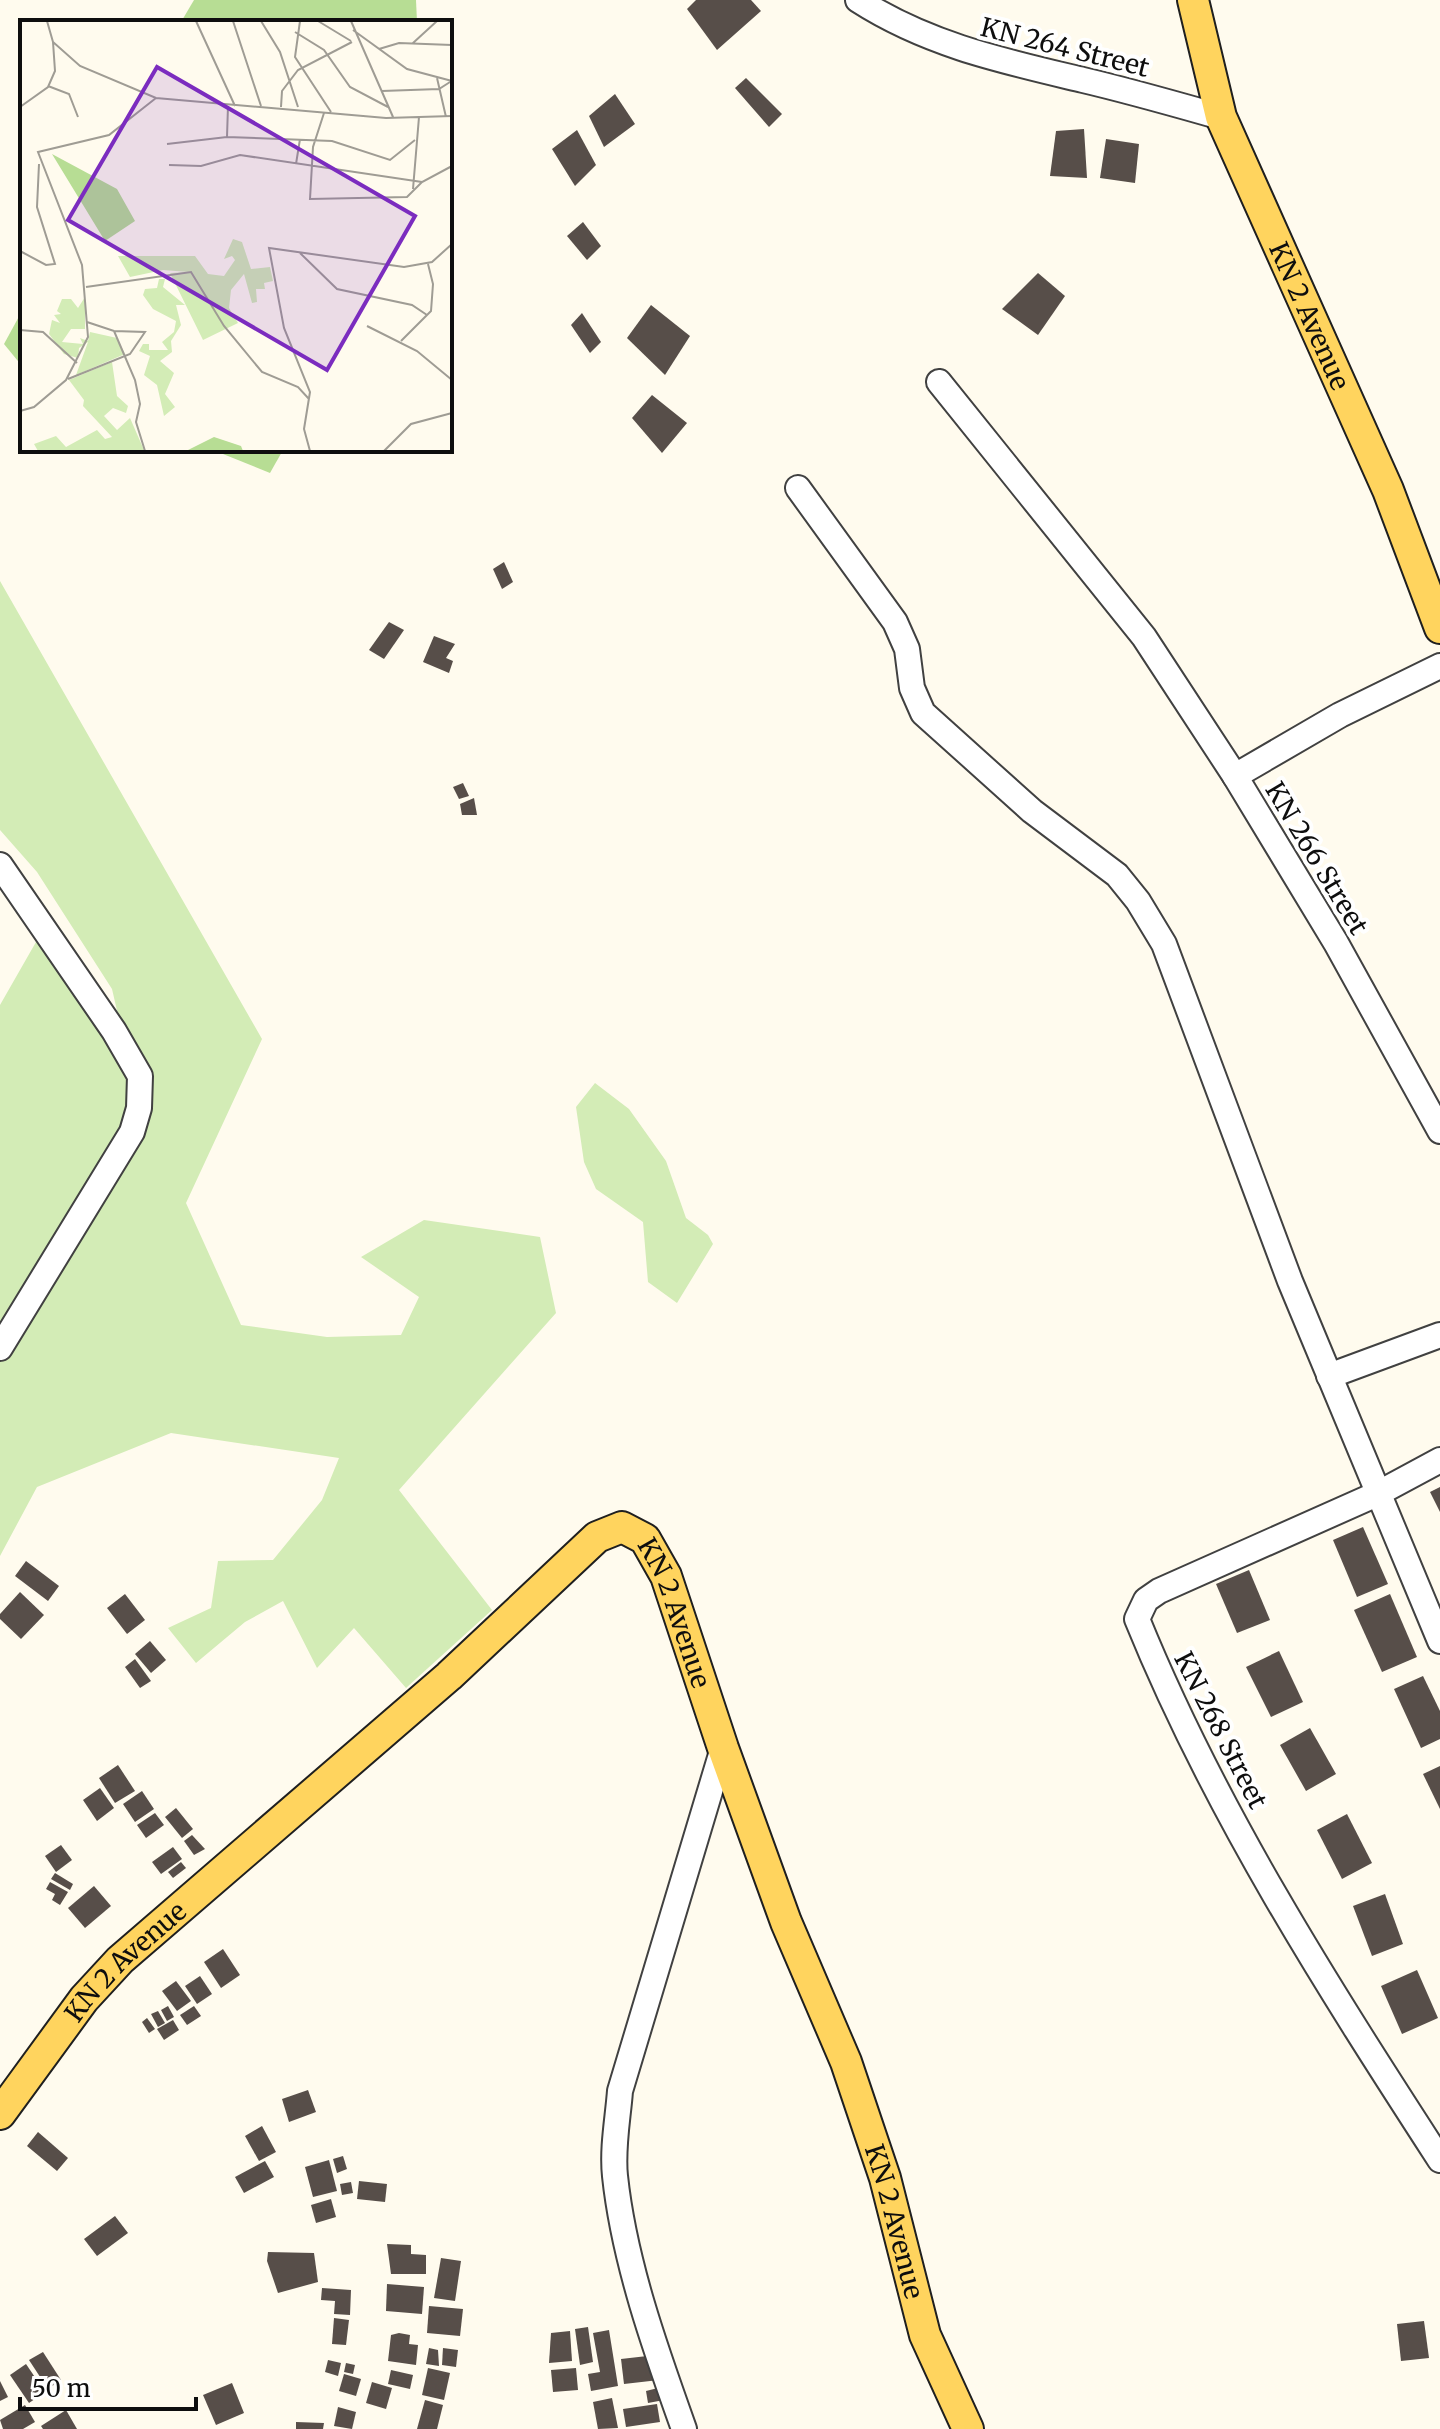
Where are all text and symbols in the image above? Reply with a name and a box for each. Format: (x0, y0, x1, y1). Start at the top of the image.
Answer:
street label: KN 264 Street (977, 10, 1153, 84)
inset map (20, 20, 452, 452)
street label: KN 2 Avenue (1263, 237, 1357, 395)
street label: KN 266 Street (1259, 776, 1375, 940)
street label: KN 2 Avenue (631, 1532, 718, 1692)
street label: KN 268 Street (1167, 1646, 1275, 1814)
street label: KN 2 Avenue (57, 1894, 193, 2028)
street label: KN 2 Avenue (858, 2140, 932, 2302)
scale bar (20, 2361, 196, 2411)
text: 50 m (32, 2373, 91, 2404)

